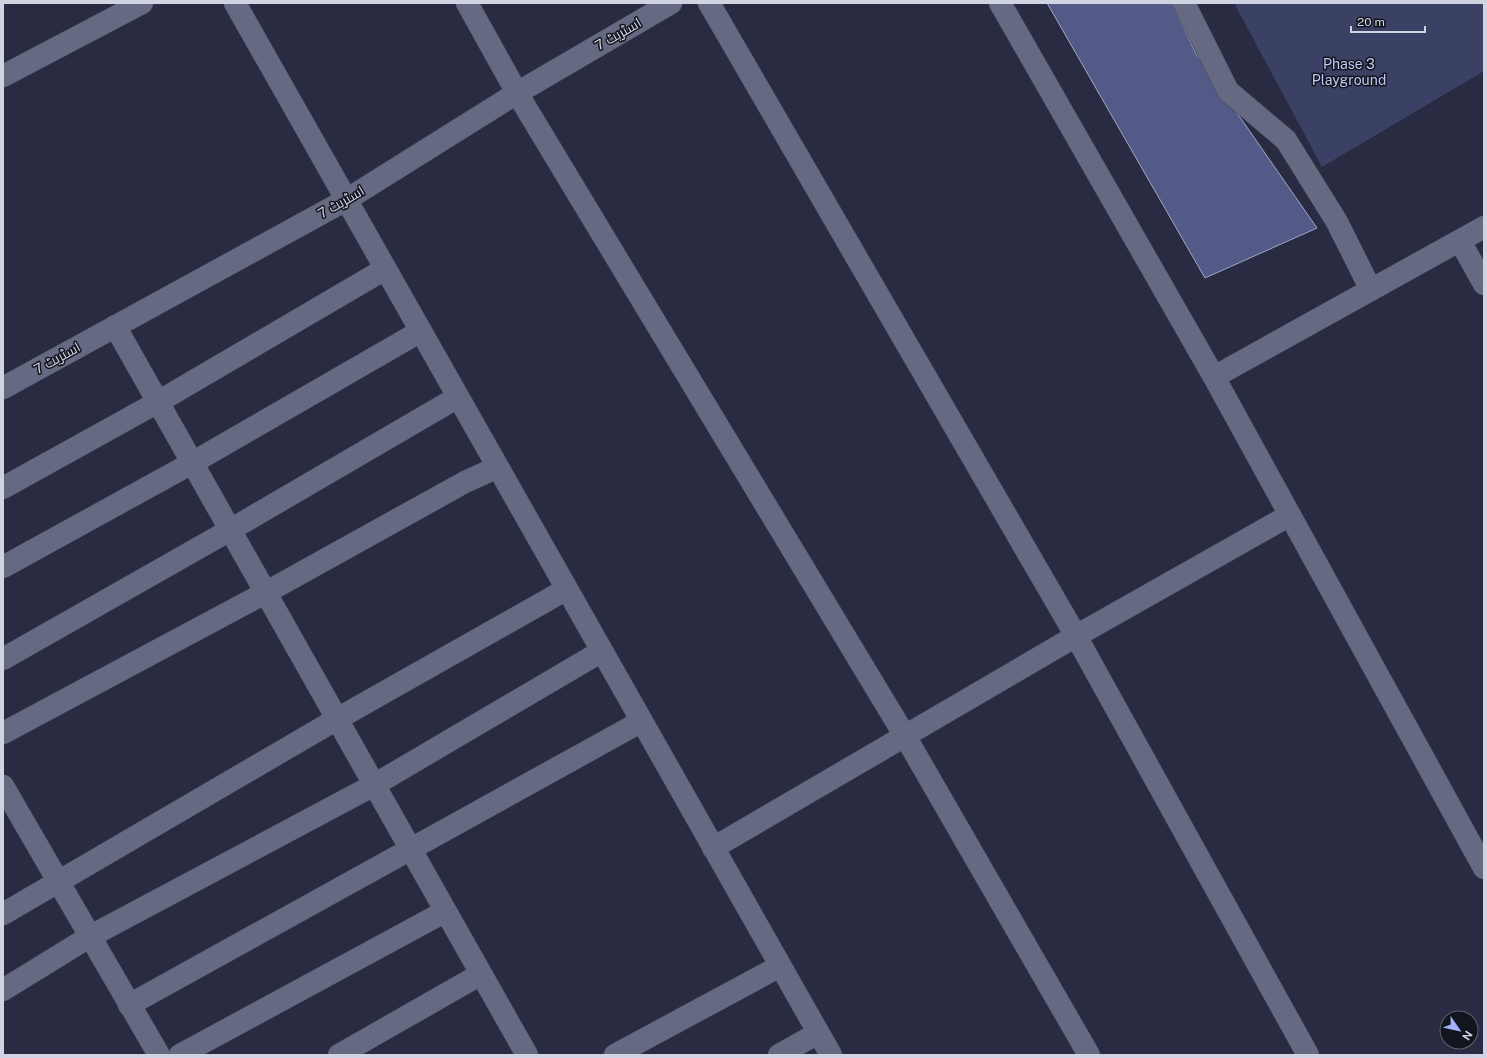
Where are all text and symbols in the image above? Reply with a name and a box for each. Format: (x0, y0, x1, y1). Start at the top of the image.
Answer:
scale bar (1351, 8, 1425, 34)
street label: اسٹریٹ 7 (592, 14, 644, 54)
text: 20 m (1357, 15, 1385, 29)
park label: Phase 3 Playground (1312, 56, 1386, 88)
street label: اسٹریٹ 7 (315, 182, 367, 222)
street label: اسٹریٹ 7 (31, 339, 83, 377)
north arrow (1439, 1010, 1479, 1050)
text: N (1460, 1029, 1475, 1043)

